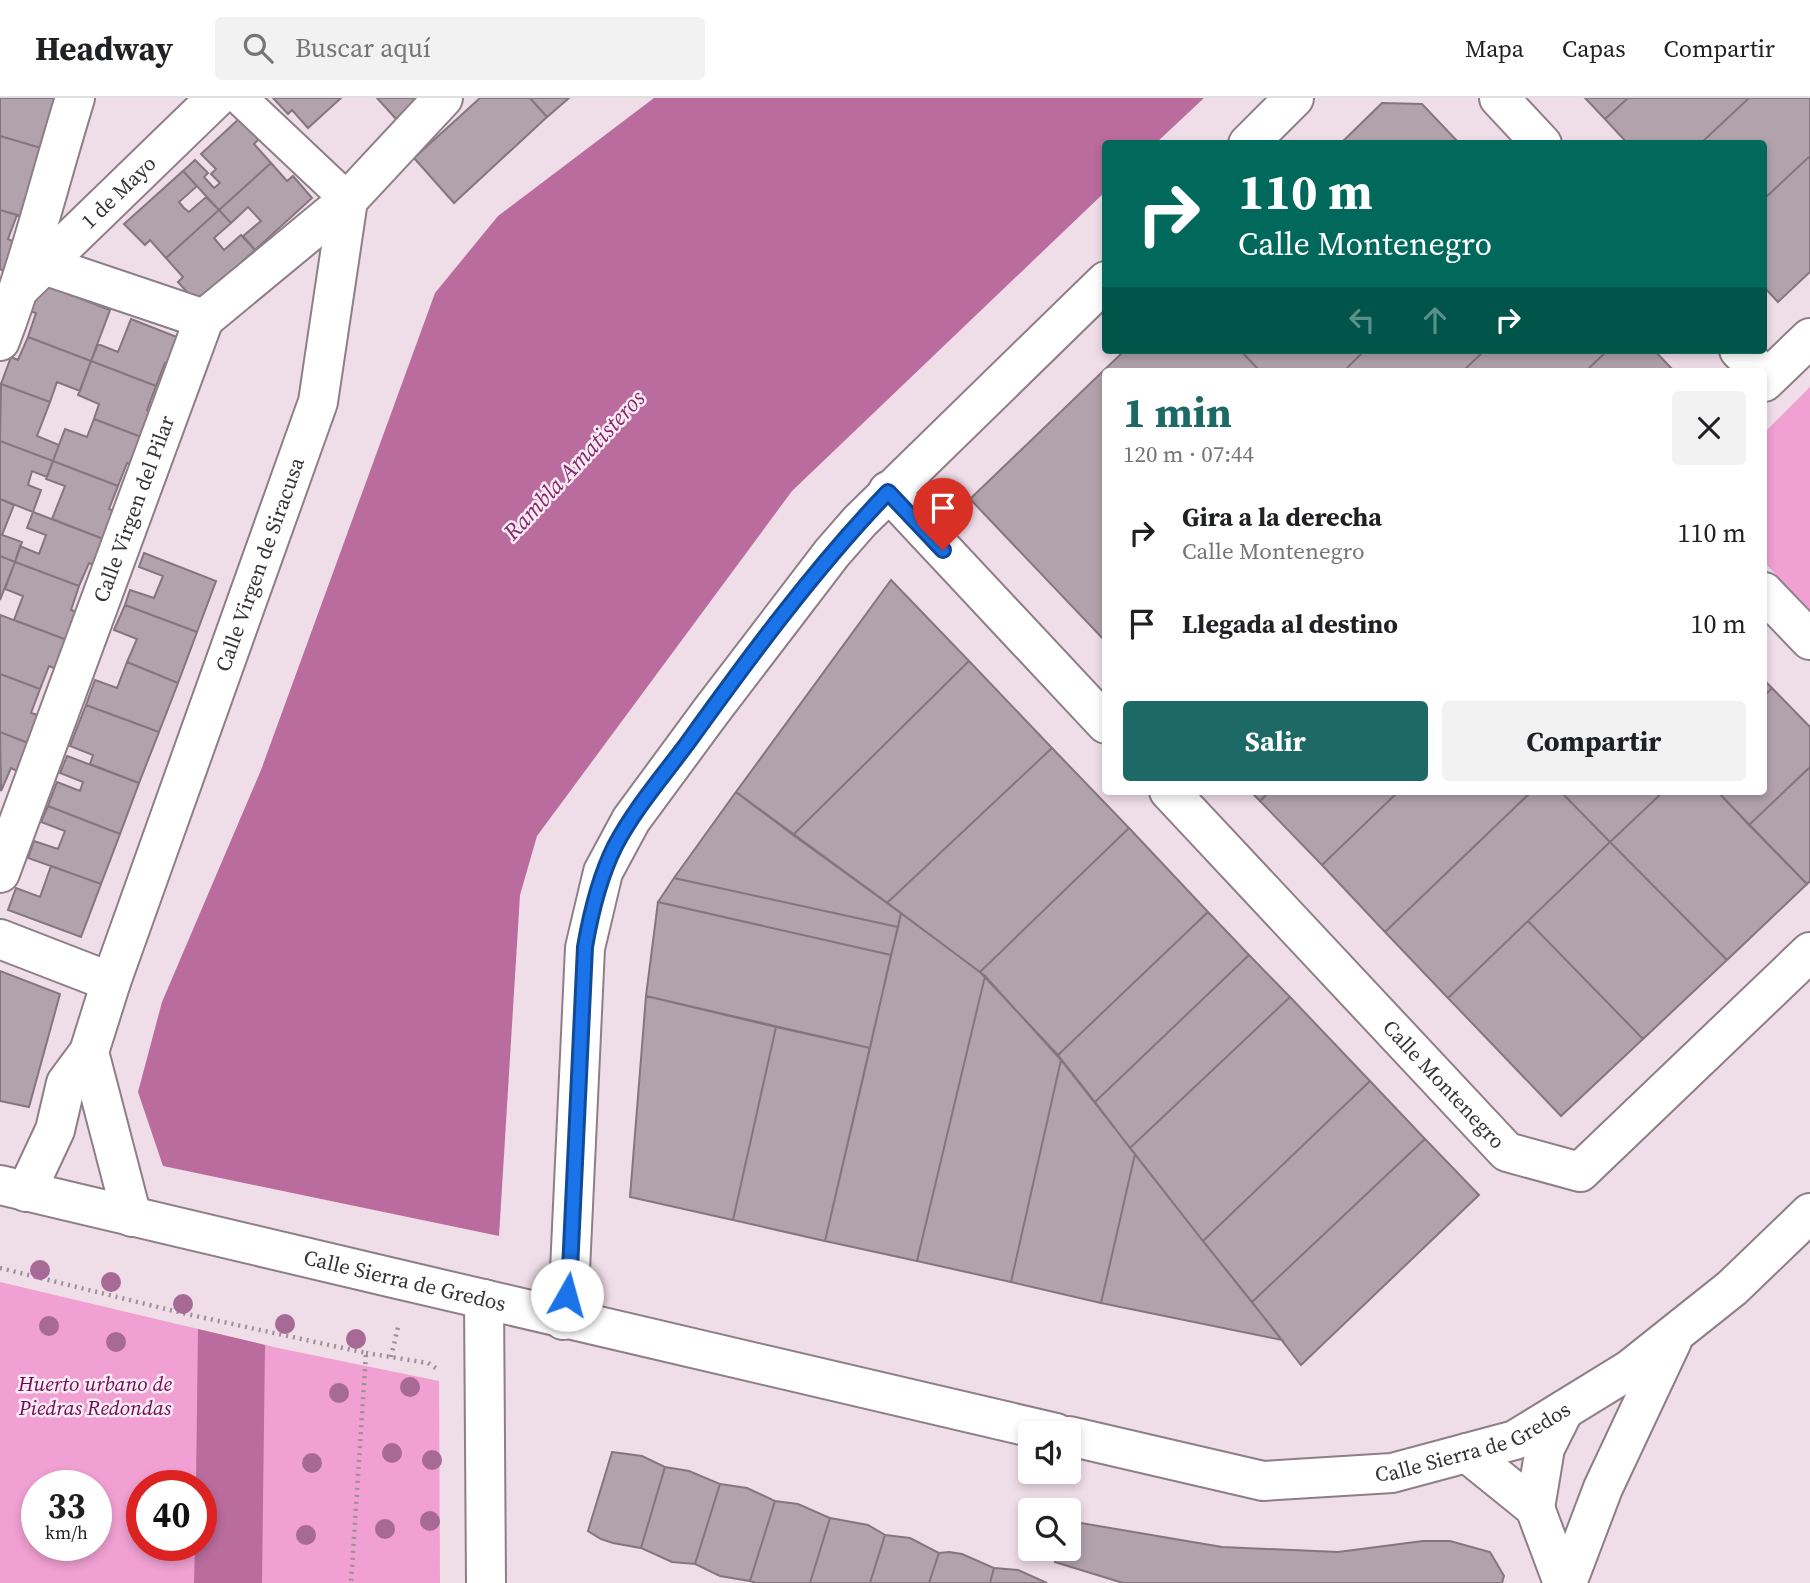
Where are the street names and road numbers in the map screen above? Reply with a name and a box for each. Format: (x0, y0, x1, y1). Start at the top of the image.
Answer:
street label: 1 de Mayo (75, 149, 162, 235)
street label: Calle Virgen del Pilar (86, 411, 181, 606)
street label: Calle Virgen de Siracusa (208, 453, 311, 675)
street label: Calle Montenegro (1376, 1013, 1512, 1155)
street label: Calle Sierra de Gredos (301, 1242, 509, 1318)
street label: Calle Sierra de Gredos (1374, 1394, 1576, 1488)

